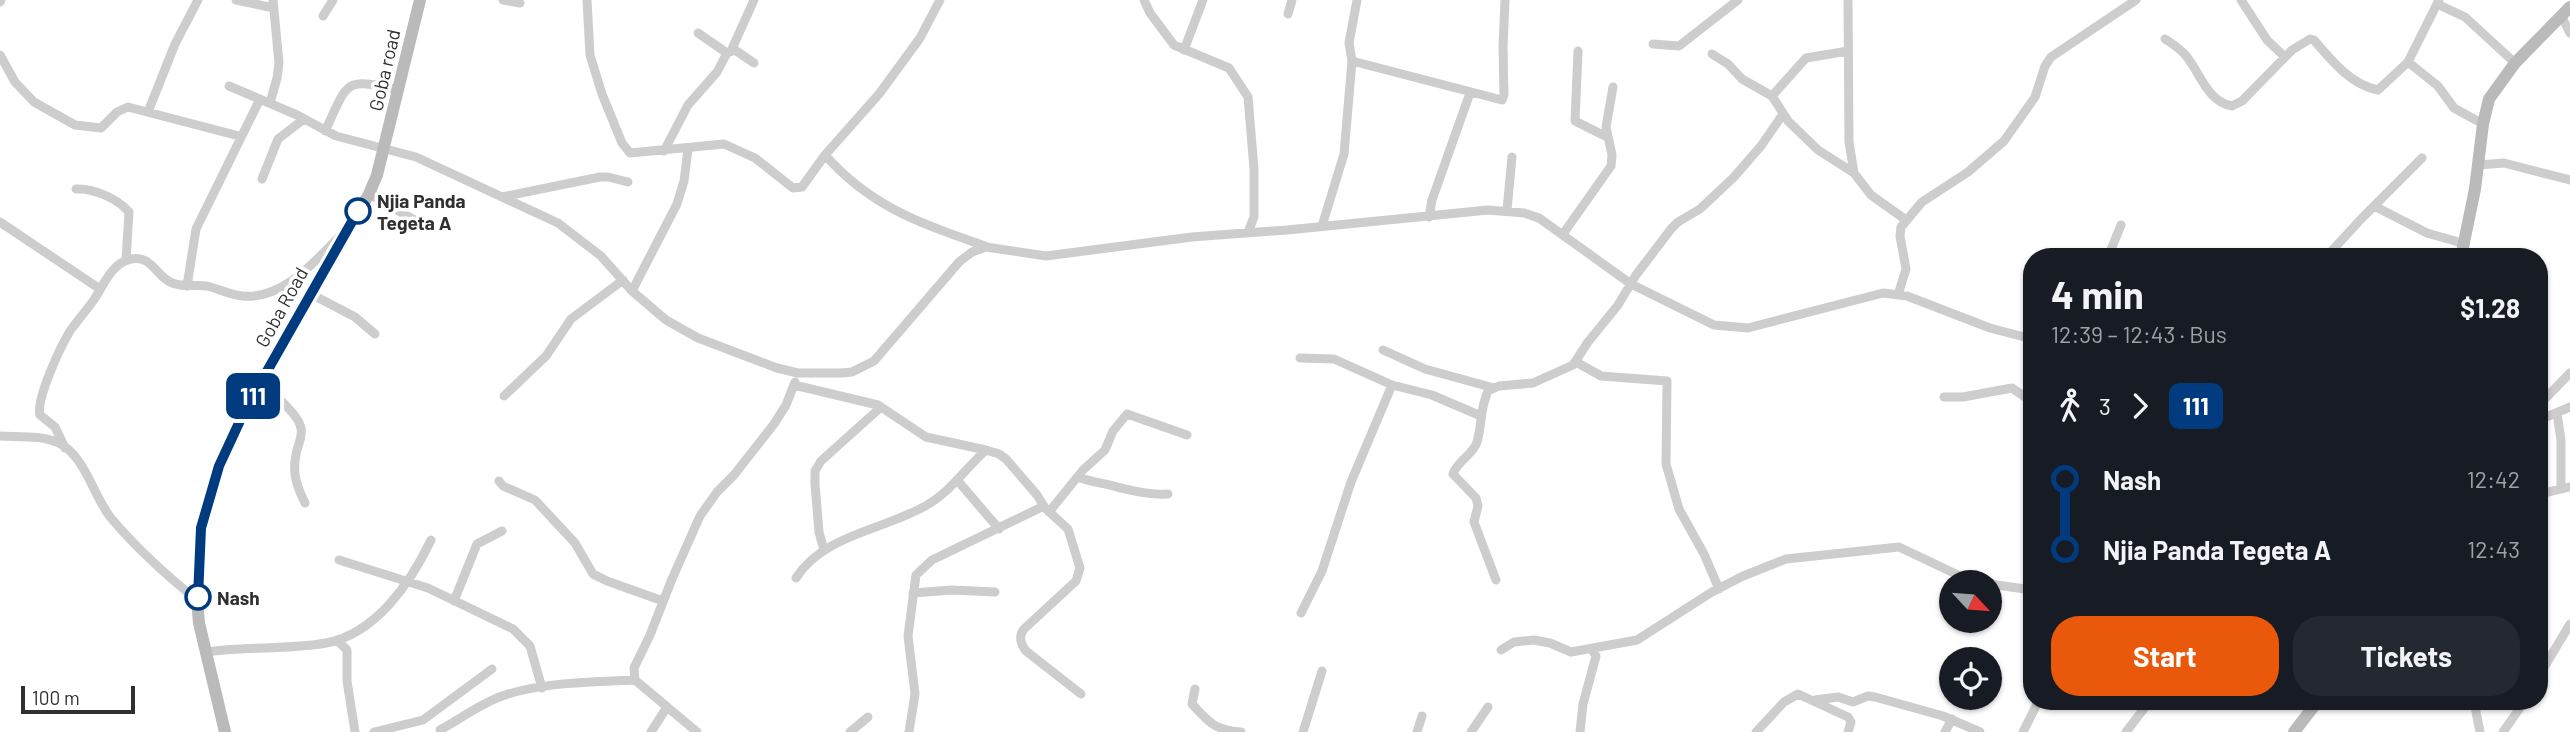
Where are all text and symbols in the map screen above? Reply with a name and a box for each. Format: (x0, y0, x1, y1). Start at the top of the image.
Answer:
street label: Goba road (363, 27, 405, 113)
place label: Njia Panda Tegeta A (377, 189, 466, 234)
marker: Njia Panda Tegeta A (345, 198, 371, 224)
street label: Goba Road (250, 263, 312, 351)
text: 4 min (2051, 271, 2144, 317)
text: $1.28 (2460, 292, 2520, 323)
text: 12:39 – 12:43 · Bus (2051, 320, 2227, 348)
line badge: 111 (213, 373, 293, 419)
text: 111 (240, 381, 266, 410)
icon: walk (2051, 387, 2089, 425)
icon: forward (2121, 387, 2159, 425)
text: 111 (2183, 391, 2209, 420)
text: 3 (2099, 392, 2111, 420)
text: Nash (2103, 464, 2161, 495)
text: 12:42 (2467, 465, 2520, 493)
text: Njia Panda Tegeta A (2103, 534, 2331, 565)
text: 12:43 (2467, 535, 2520, 563)
north arrow (1939, 570, 2002, 634)
map controls (1939, 570, 2002, 710)
marker: Nash (185, 584, 211, 610)
place label: Nash (217, 586, 260, 609)
button: Start (2051, 616, 2279, 696)
button: Tickets (2293, 616, 2520, 696)
button: locate (1939, 647, 2002, 710)
scale bar (21, 683, 135, 715)
text: 100 m (32, 686, 80, 709)

